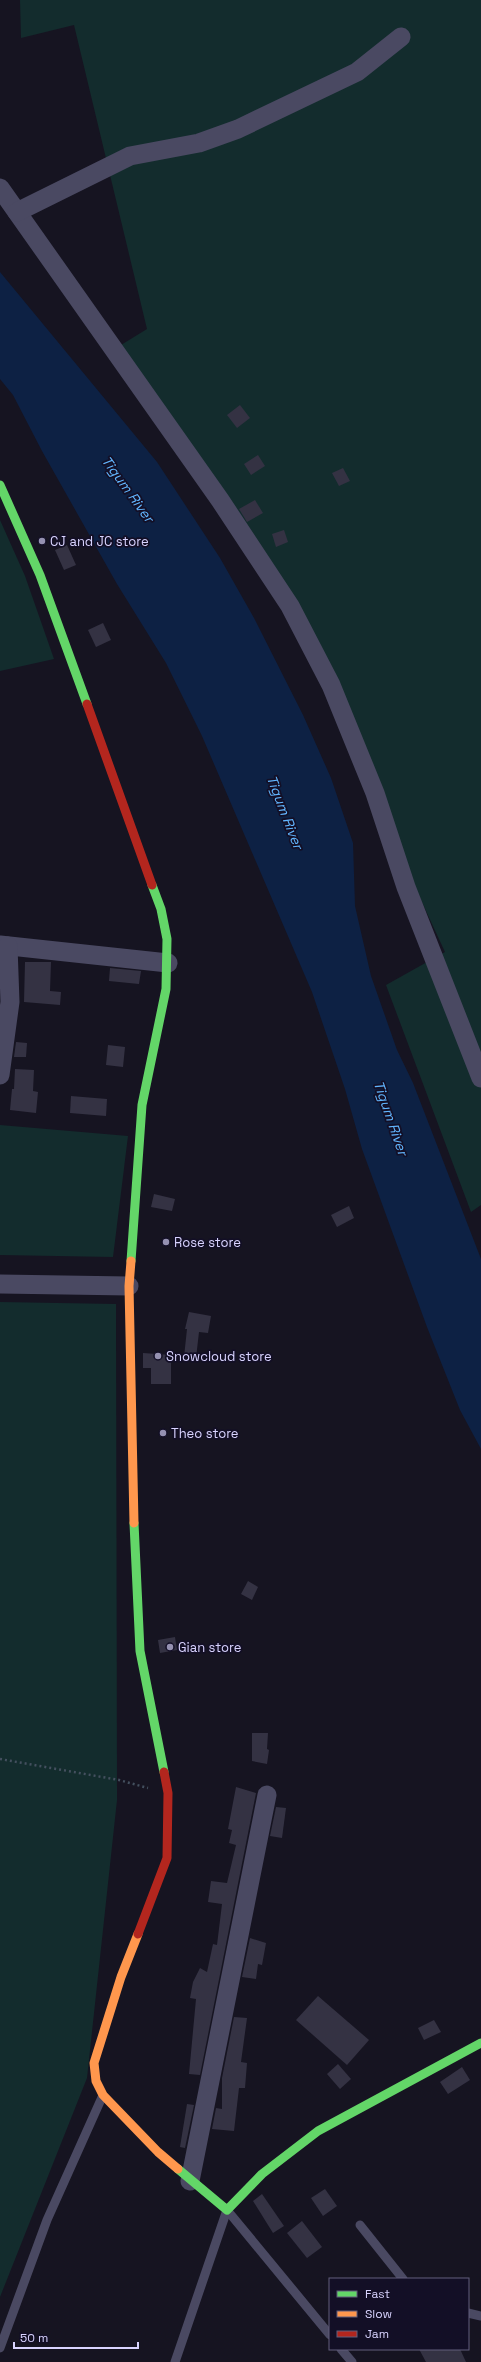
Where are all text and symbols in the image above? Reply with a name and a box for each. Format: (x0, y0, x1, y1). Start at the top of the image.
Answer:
water label: Tigum River (98, 452, 159, 527)
place label: CJ and JC store (50, 533, 149, 550)
marker: CJ and JC store (37, 536, 47, 546)
water label: Tigum River (263, 772, 308, 853)
water label: Tigum River (370, 1078, 413, 1159)
place label: Rose store (174, 1234, 241, 1251)
marker: Rose store (161, 1237, 171, 1247)
place label: Snowcloud store (166, 1348, 272, 1365)
marker: Snowcloud store (153, 1351, 163, 1361)
place label: Theo store (171, 1425, 239, 1442)
marker: Theo store (158, 1428, 168, 1438)
place label: Gian store (178, 1639, 241, 1656)
marker: Gian store (165, 1642, 175, 1652)
legend (329, 2278, 469, 2350)
text: Fast (365, 2286, 390, 2302)
text: Slow (365, 2306, 392, 2322)
scale bar (14, 2324, 138, 2350)
text: Jam (365, 2326, 389, 2342)
text: 50 m (20, 2330, 48, 2346)

